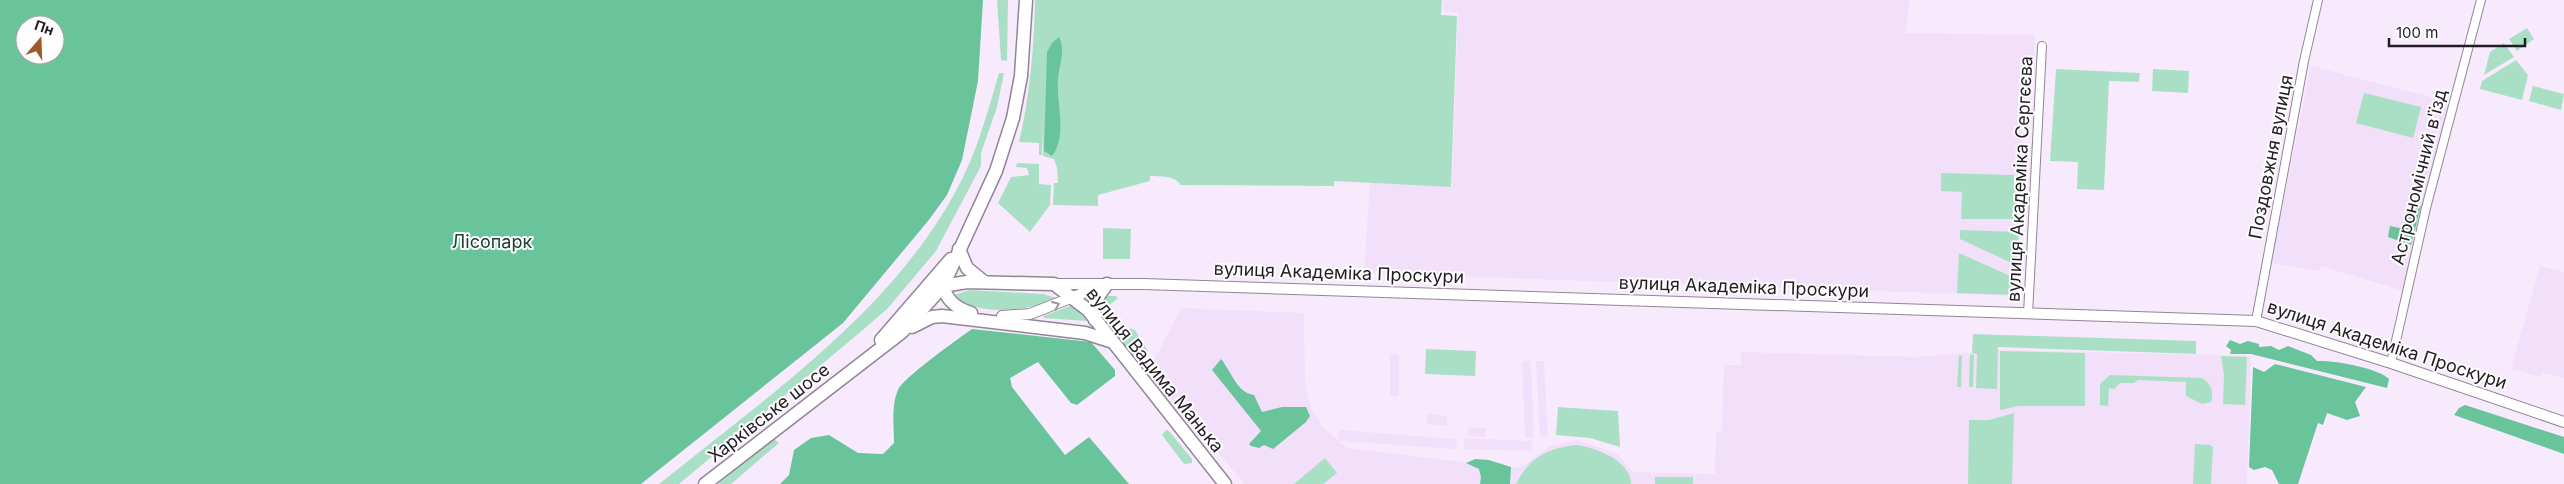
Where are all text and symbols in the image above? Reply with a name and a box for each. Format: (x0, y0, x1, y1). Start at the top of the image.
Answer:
north arrow (15, 15, 65, 65)
scale bar (2389, 15, 2525, 47)
text: Пн (33, 16, 56, 38)
text: 100 m (2396, 23, 2438, 42)
street label: вулиця Академіка Сергєєва (2003, 55, 2036, 303)
street label: Поздовжня вулиця (2244, 73, 2297, 241)
street label: Астрономічний в'їзд (2387, 87, 2451, 267)
park label: Лісопарк (452, 231, 532, 252)
street label: вулиця Академіка Проскури (1213, 258, 1465, 287)
street label: вулиця Академіка Проскури (1618, 272, 1870, 301)
street label: вулиця Вадима Манька (1082, 283, 1228, 456)
street label: вулиця Академіка Проскури (2265, 296, 2510, 393)
one-way arrow (1051, 301, 1060, 311)
street label: Харківське шосе (704, 359, 834, 467)

